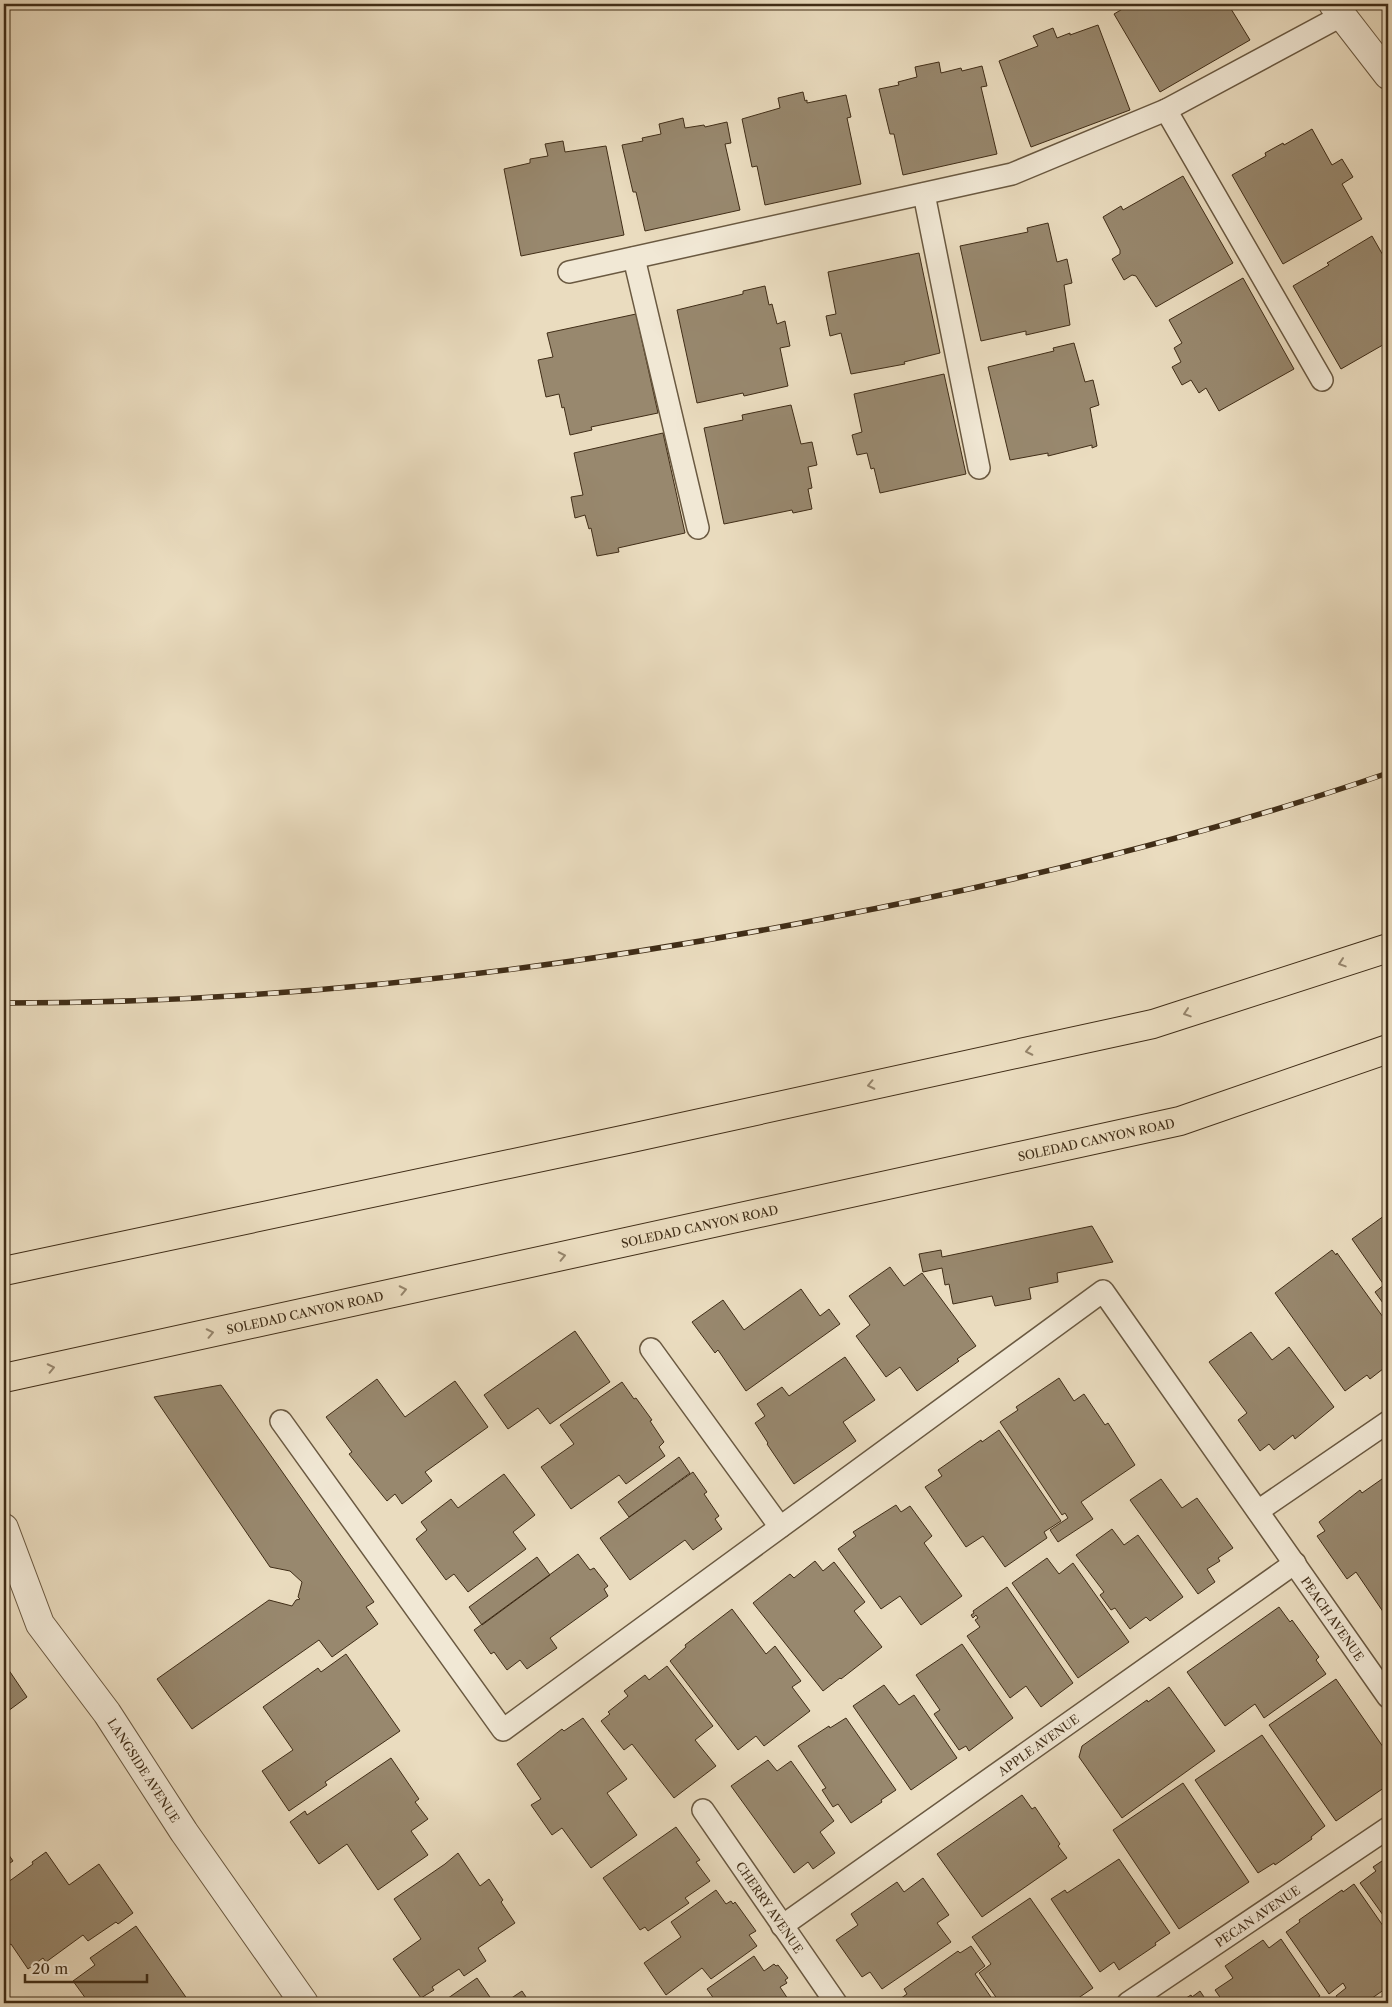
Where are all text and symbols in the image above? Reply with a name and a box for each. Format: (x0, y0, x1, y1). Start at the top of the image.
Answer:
one-way arrow (1338, 957, 1347, 967)
one-way arrow (1184, 1007, 1192, 1017)
one-way arrow (1025, 1045, 1034, 1056)
one-way arrow (866, 1080, 875, 1090)
street label: SOLEDAD CANYON ROAD (1016, 1115, 1176, 1164)
street label: SOLEDAD CANYON ROAD (620, 1201, 780, 1250)
one-way arrow (557, 1251, 566, 1262)
one-way arrow (399, 1286, 407, 1296)
street label: SOLEDAD CANYON ROAD (225, 1288, 385, 1337)
one-way arrow (206, 1328, 215, 1339)
one-way arrow (47, 1363, 56, 1374)
street label: PEACH AVENUE (1298, 1574, 1368, 1663)
street label: APPLE AVENUE (994, 1711, 1082, 1779)
street label: LANGSIDE AVENUE (105, 1715, 183, 1825)
street label: CHERRY AVENUE (733, 1858, 807, 1956)
street label: PECAN AVENUE (1212, 1882, 1303, 1950)
scale bar (25, 1952, 148, 1984)
text: 20 m (32, 1959, 68, 1978)

